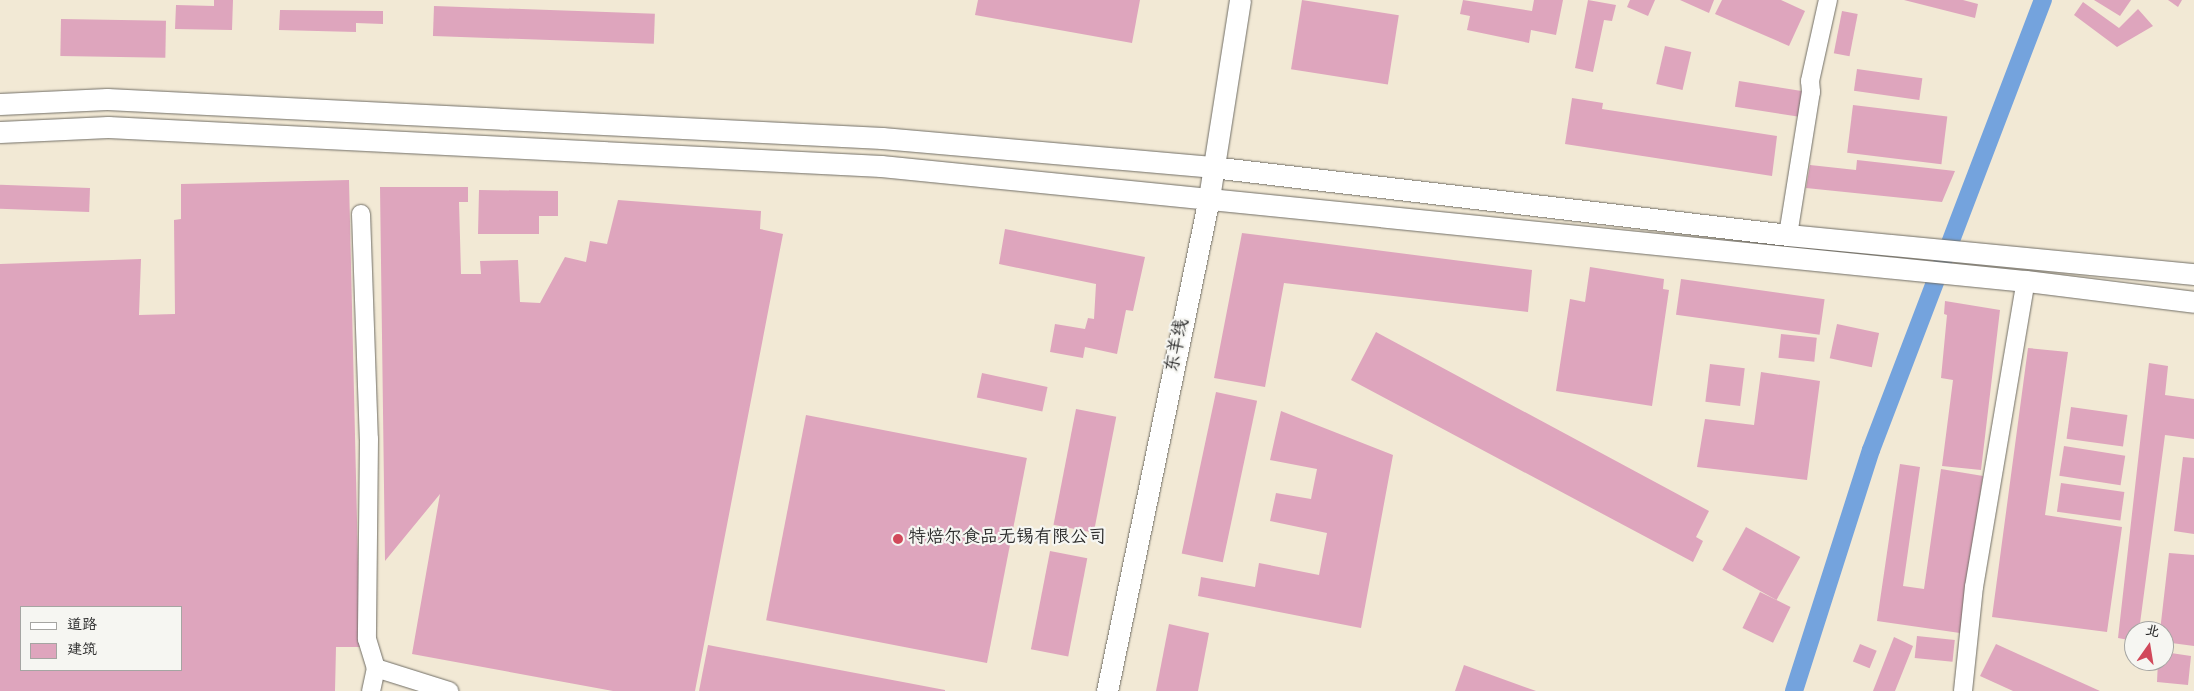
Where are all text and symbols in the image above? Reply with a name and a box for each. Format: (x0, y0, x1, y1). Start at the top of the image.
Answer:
street label: 东羊线 (1163, 317, 1195, 375)
place label: 特焙尔食品无锡有限公司 (908, 528, 1106, 550)
marker: 特焙尔食品无锡有限公司 (892, 533, 904, 545)
legend (20, 606, 182, 671)
text: 道路 (67, 615, 97, 637)
north arrow (2124, 621, 2174, 671)
text: 北 (2143, 621, 2161, 644)
text: 建筑 (67, 640, 97, 662)

